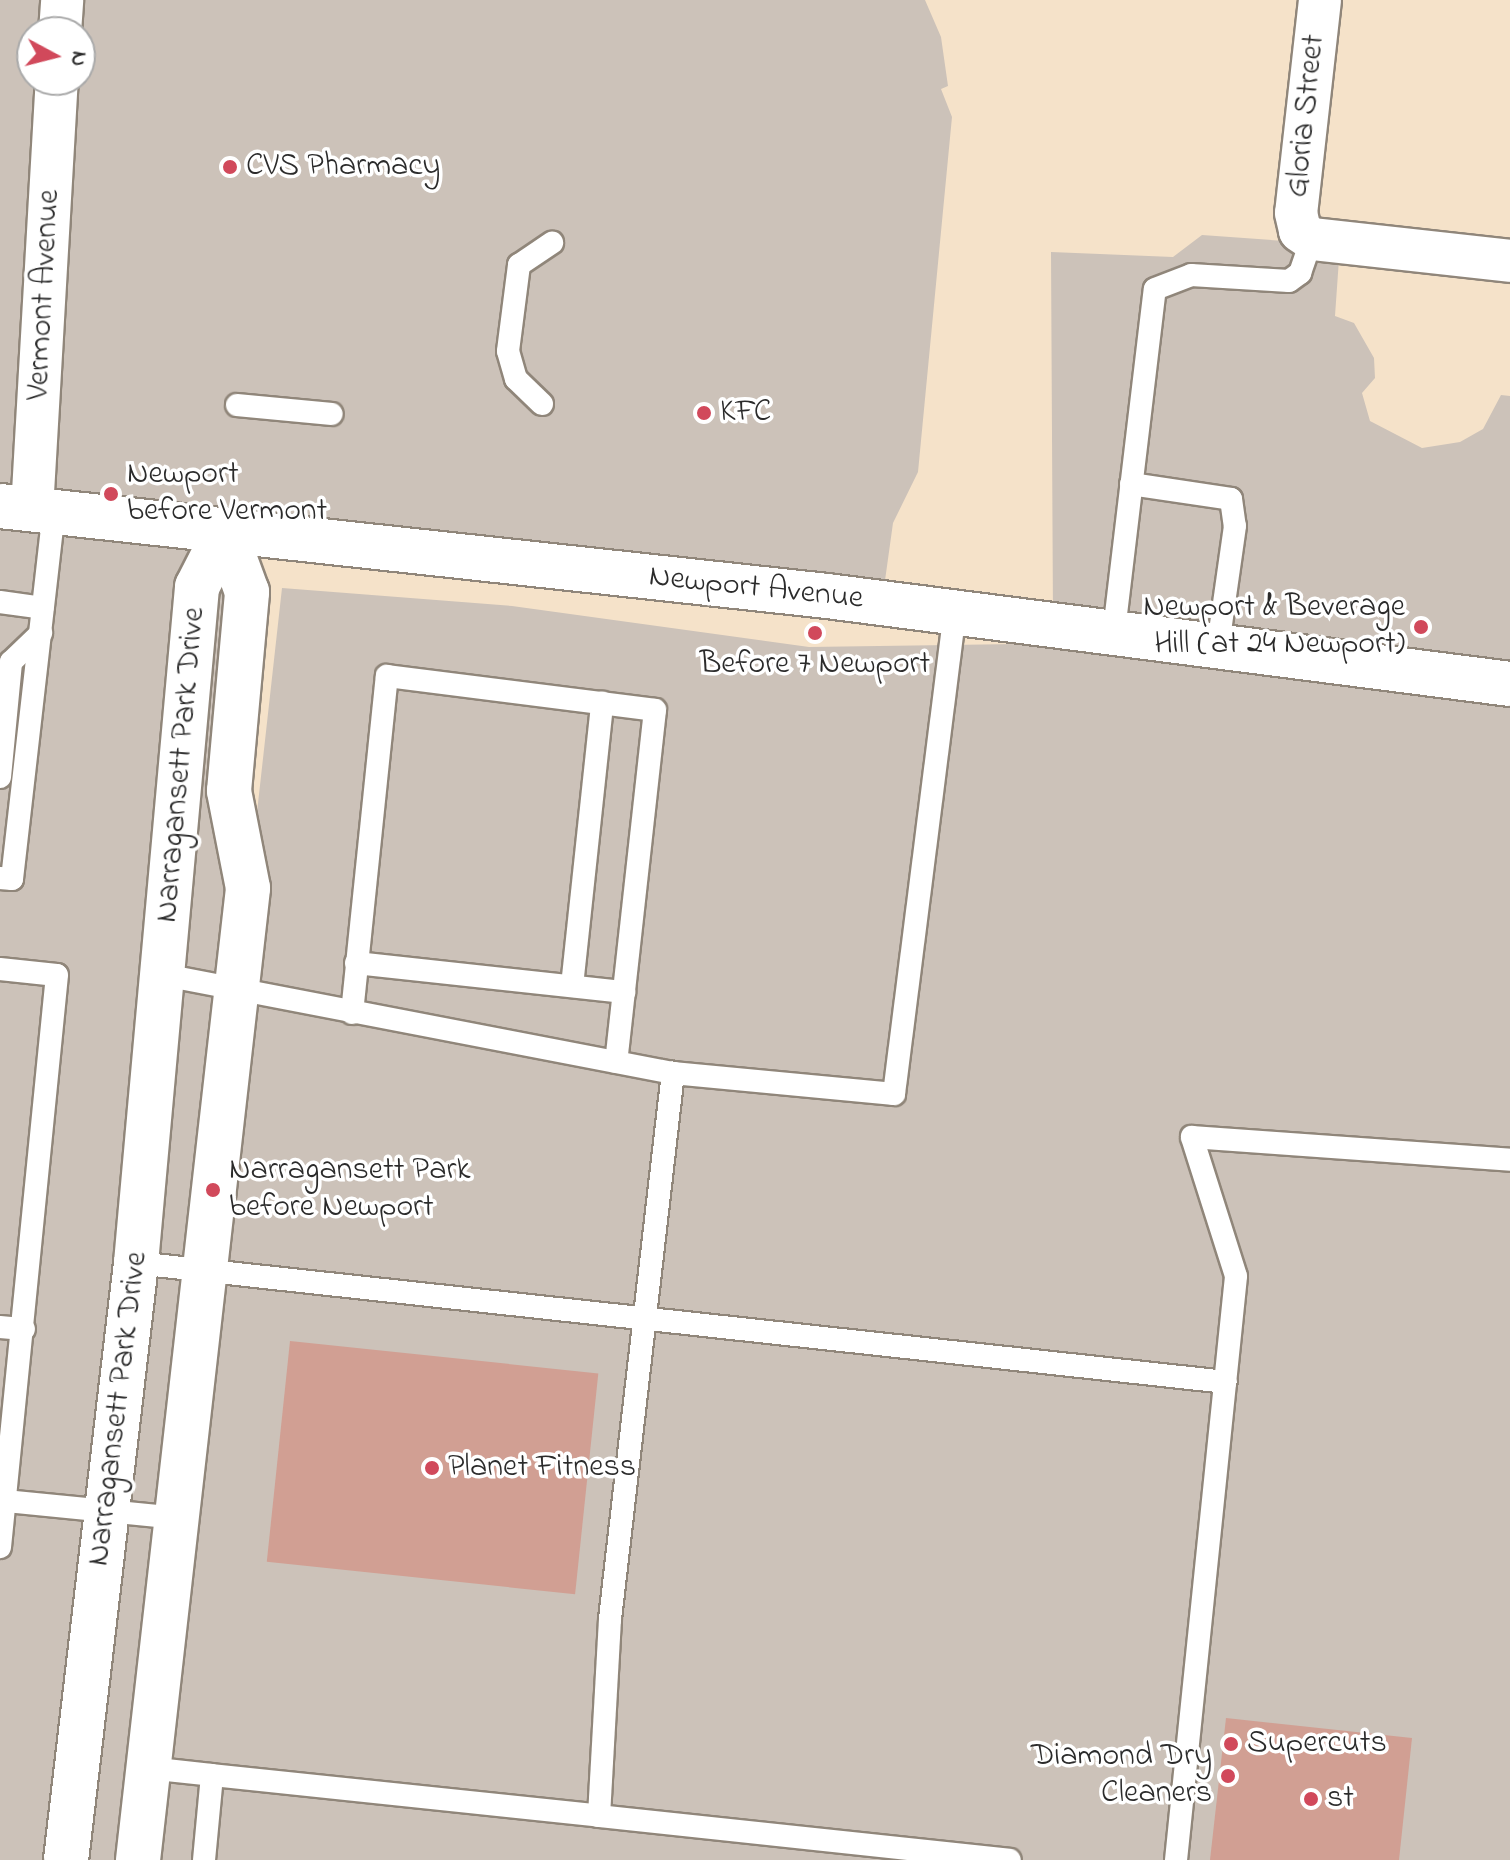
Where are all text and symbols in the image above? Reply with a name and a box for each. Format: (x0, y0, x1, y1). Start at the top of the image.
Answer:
north arrow (16, 16, 96, 96)
street label: Gloria Street (1279, 33, 1335, 199)
text: N (61, 49, 95, 68)
place label: CVS Pharmacy (246, 148, 440, 186)
marker: CVS Pharmacy (221, 158, 239, 176)
street label: Vermont Avenue (20, 189, 70, 401)
place label: KFC (720, 394, 771, 432)
marker: KFC (695, 404, 713, 422)
place label: Newport before Vermont (127, 457, 327, 532)
marker: Newport before Vermont (102, 485, 120, 503)
street label: Newport Avenue (647, 559, 865, 619)
place label: Newport & Beverage Hill (at 24 Newport) (1143, 590, 1405, 665)
street label: Narragansett Park Drive (149, 606, 215, 924)
marker: Newport & Beverage Hill (at 24 Newport) (1412, 618, 1430, 636)
marker: Before 7 Newport (806, 624, 824, 642)
place label: Before 7 Newport (700, 646, 930, 684)
place label: Narragansett Park before Newport (229, 1153, 470, 1228)
marker: Narragansett Park before Newport (204, 1181, 222, 1199)
street label: Narragansett Park Drive (81, 1250, 157, 1568)
place label: Planet Fitness (448, 1449, 636, 1487)
marker: Planet Fitness (423, 1459, 441, 1477)
place label: Supercuts (1247, 1725, 1387, 1763)
marker: Supercuts (1222, 1735, 1240, 1753)
place label: Diamond Dry Cleaners (1031, 1739, 1212, 1814)
marker: Diamond Dry Cleaners (1219, 1767, 1237, 1785)
place label: st (1327, 1780, 1354, 1818)
marker: st (1302, 1790, 1320, 1808)

